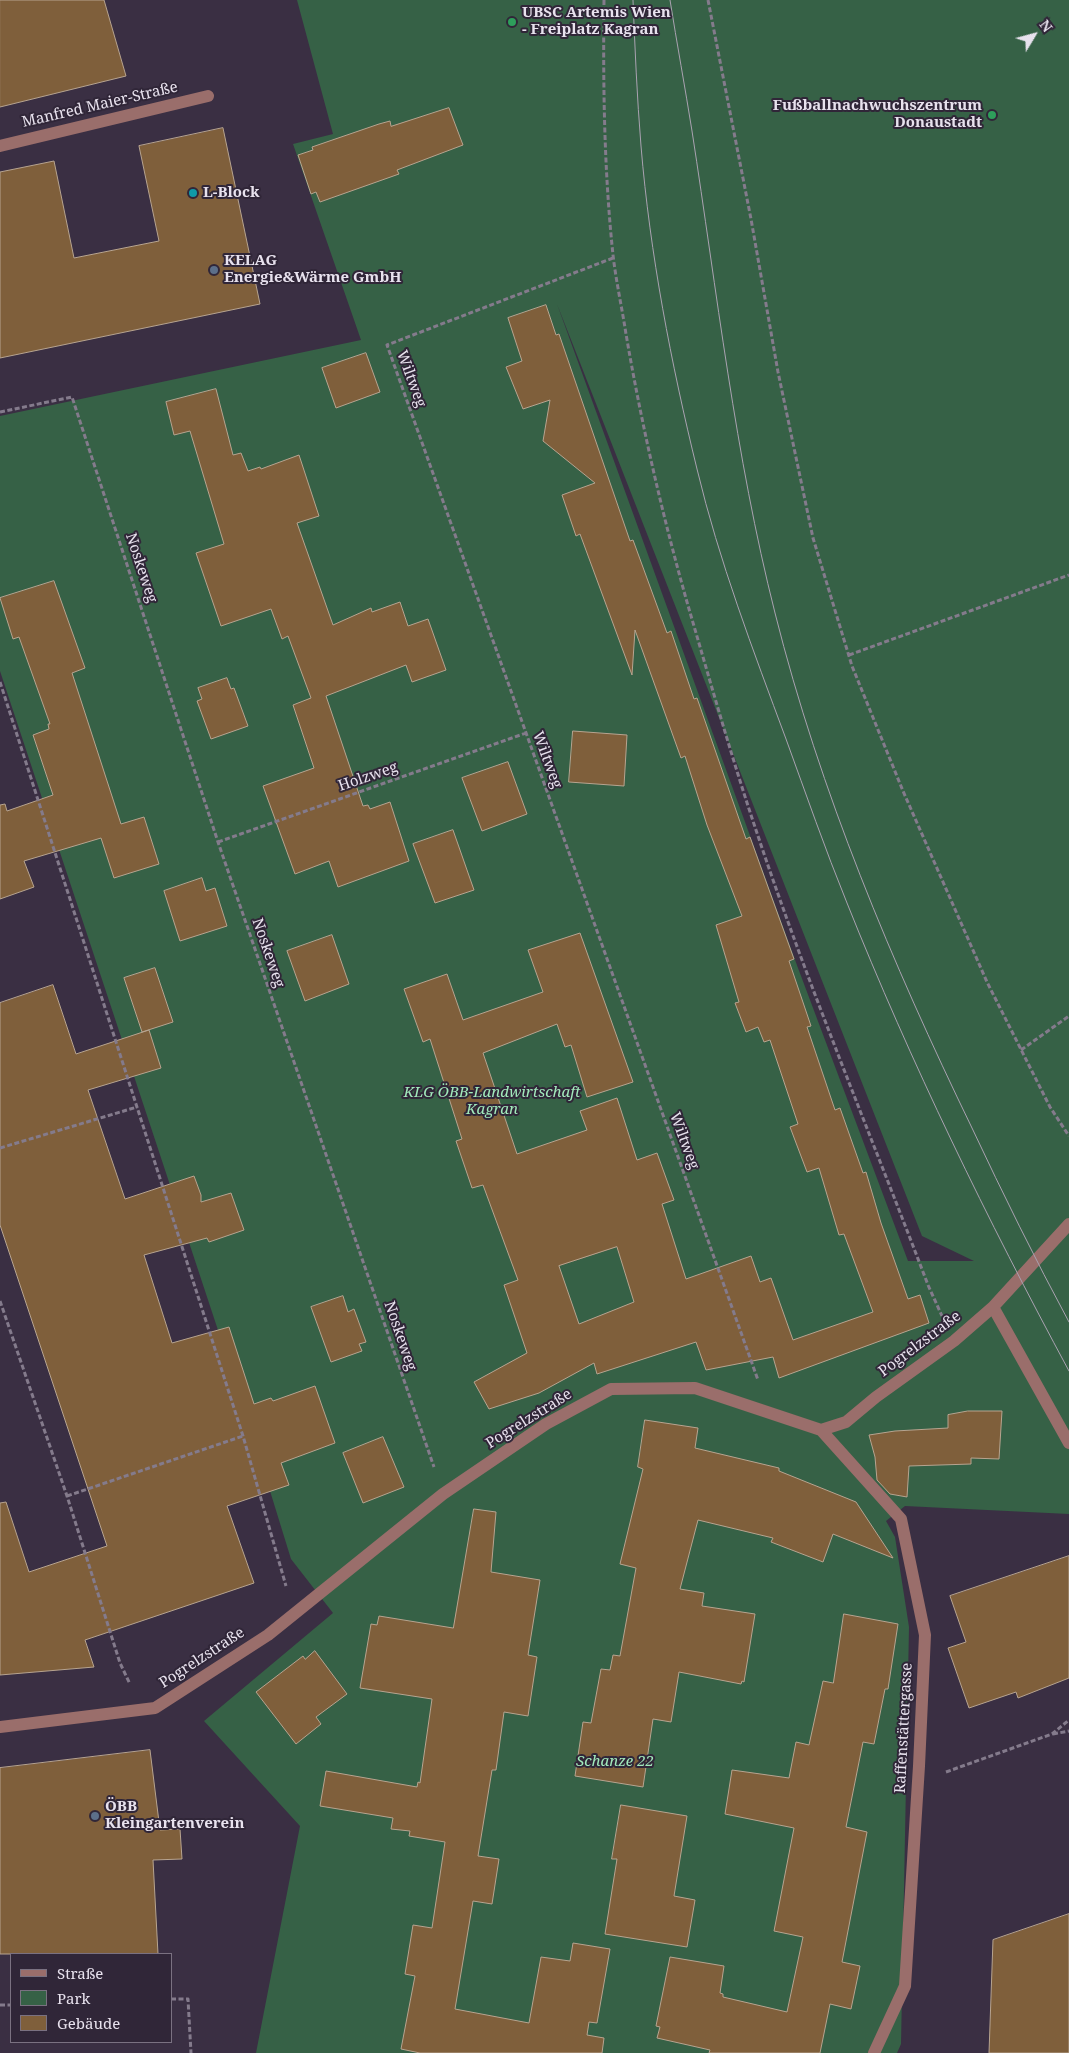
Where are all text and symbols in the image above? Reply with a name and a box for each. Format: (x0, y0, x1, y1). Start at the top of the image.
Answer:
place label: UBSC Artemis Wien - Freiplatz Kagran (522, 4, 671, 39)
north arrow (1009, 10, 1059, 60)
marker: UBSC Artemis Wien - Freiplatz Kagran (506, 16, 518, 28)
text: N (1035, 16, 1057, 36)
street label: Manfred Maier-Straße (20, 78, 180, 132)
place label: Fußballnachwuchszentrum Donaustadt (773, 97, 982, 132)
marker: Fußballnachwuchszentrum Donaustadt (986, 109, 998, 121)
place label: L-Block (203, 184, 259, 202)
marker: L-Block (187, 187, 199, 199)
place label: KELAG Energie&Wärme GmbH (224, 252, 401, 287)
marker: KELAG Energie&Wärme GmbH (208, 264, 220, 276)
street label: Wiltweg (392, 348, 430, 410)
street label: Noskeweg (121, 531, 161, 605)
street label: Wiltweg (528, 729, 566, 791)
street label: Holzweg (336, 758, 400, 796)
street label: Noskeweg (248, 916, 288, 990)
park label: KLG ÖBB-Landwirtschaft Kagran (403, 1084, 581, 1119)
street label: Wiltweg (665, 1110, 703, 1172)
street label: Noskeweg (380, 1299, 420, 1373)
street label: Pogrelzstraße (875, 1307, 965, 1381)
street label: Pogrelzstraße (483, 1385, 575, 1453)
street label: Pogrelzstraße (156, 1624, 248, 1692)
street label: Raffenstättergasse (892, 1662, 916, 1794)
park label: Schanze 22 (576, 1753, 654, 1771)
place label: ÖBB Kleingartenverein (105, 1798, 244, 1833)
marker: ÖBB Kleingartenverein (89, 1810, 101, 1822)
legend (10, 1953, 172, 2043)
text: Straße (57, 1963, 103, 1983)
text: Park (57, 1988, 90, 2008)
text: Gebäude (57, 2013, 120, 2033)

